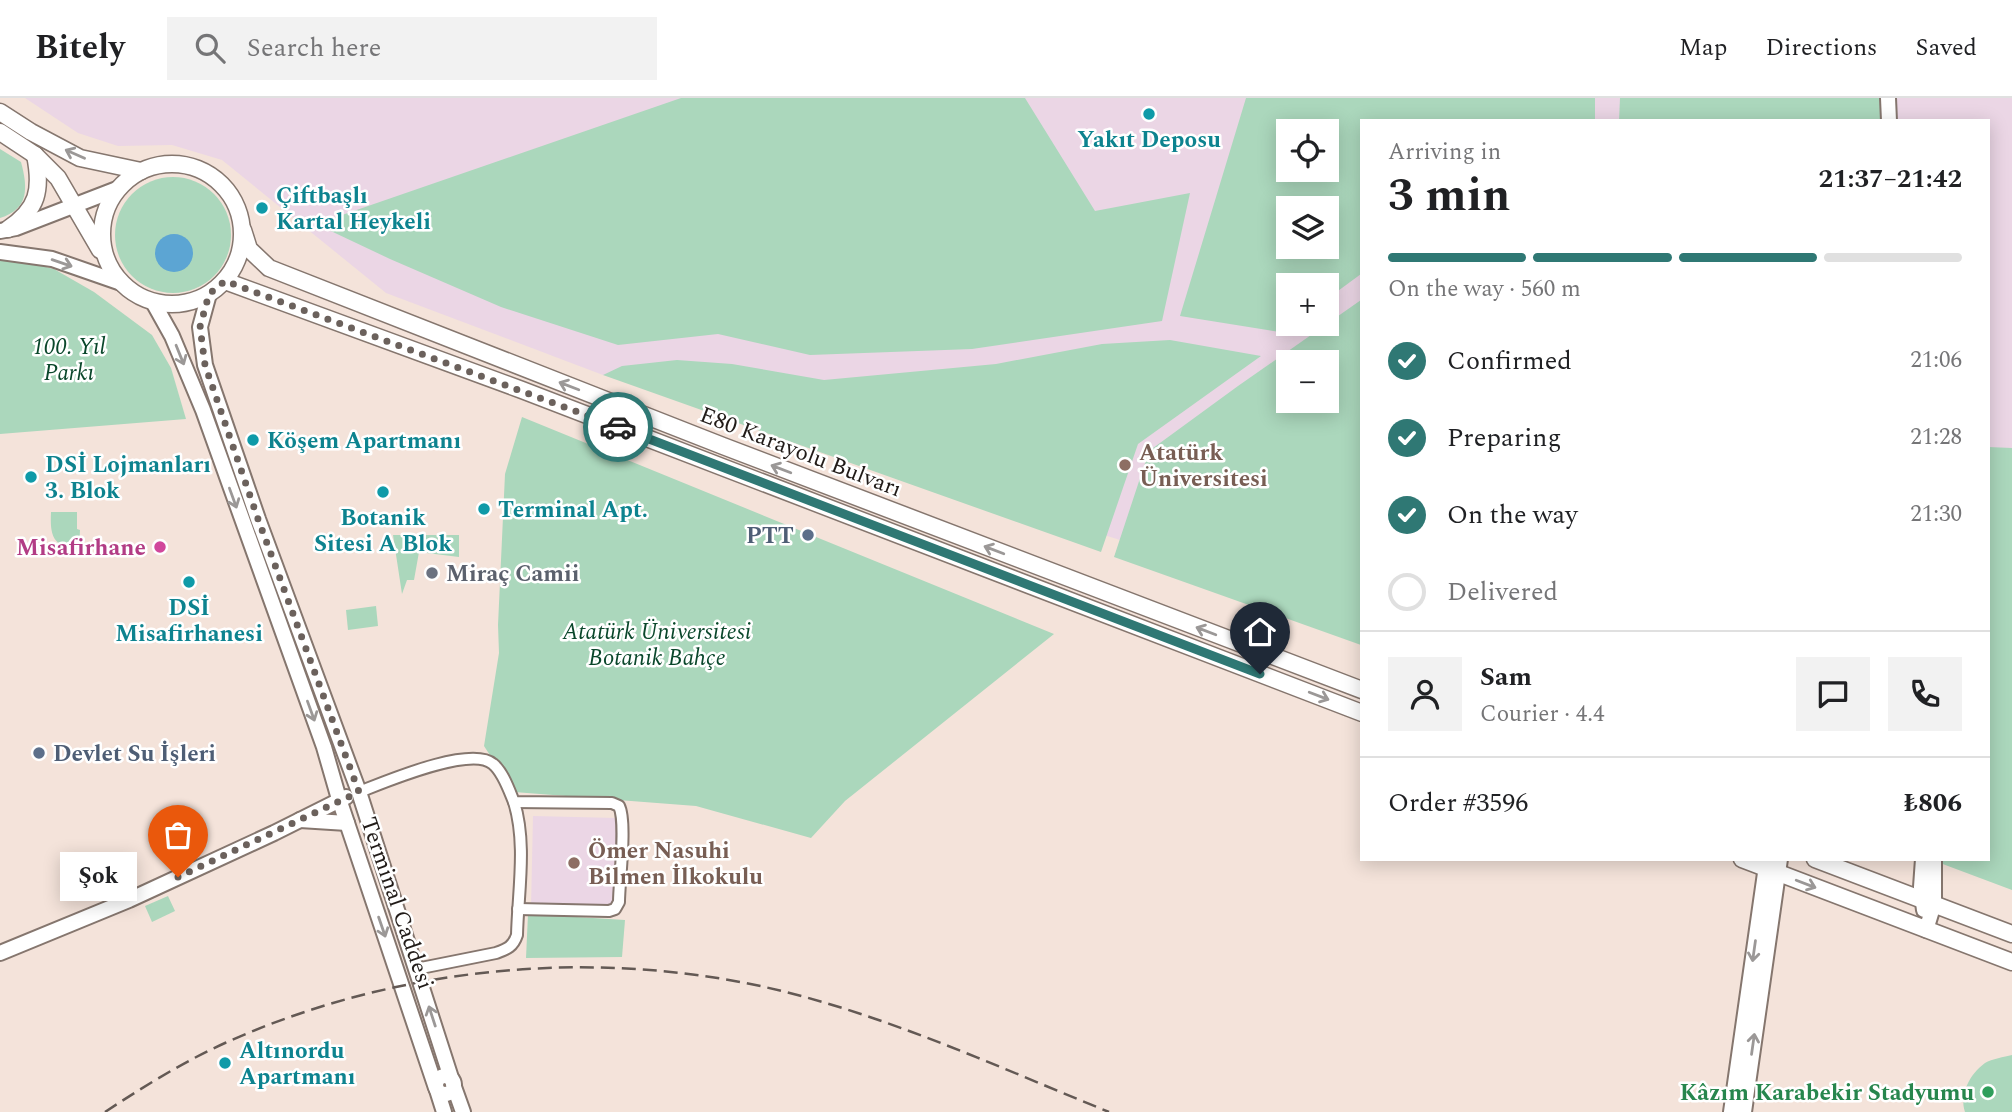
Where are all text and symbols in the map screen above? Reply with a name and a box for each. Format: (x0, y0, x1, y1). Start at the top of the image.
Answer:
search box (167, 17, 657, 80)
text: Bitely (35, 23, 125, 73)
text: Search here (247, 28, 381, 68)
icon: search (191, 29, 229, 67)
text: Map (1679, 30, 1727, 66)
text: Directions (1765, 30, 1877, 66)
text: Saved (1915, 30, 1977, 66)
marker: Yakıt Deposu (1141, 106, 1157, 122)
map controls (1276, 119, 1339, 413)
button: locate (1276, 119, 1339, 182)
place label: Yakıt Deposu (1077, 123, 1221, 158)
text: Arriving in (1388, 135, 1501, 170)
one-way arrow (65, 147, 86, 160)
text: 21:37–21:42 (1818, 159, 1962, 199)
text: 3 min (1388, 161, 1510, 231)
place label: Çiftbaşlı Kartal Heykeli (276, 179, 431, 240)
button: layers (1276, 196, 1339, 259)
marker: Çiftbaşlı Kartal Heykeli (254, 200, 270, 216)
one-way arrow (50, 257, 72, 270)
text: On the way · 560 m (1388, 272, 1581, 307)
button: + (1276, 273, 1339, 336)
park label: 100. Yıl Parkı (32, 330, 106, 391)
text: Confirmed (1447, 341, 1572, 381)
icon: check (1388, 342, 1426, 380)
text: 21:06 (1910, 343, 1962, 378)
one-way arrow (175, 344, 188, 365)
button: − (1276, 350, 1339, 413)
one-way arrow (559, 379, 581, 391)
courier (583, 392, 653, 462)
street label: E80 Karayolu Bulvarı (694, 398, 907, 507)
icon: car (599, 408, 637, 446)
text: Preparing (1447, 418, 1561, 458)
icon: check (1388, 419, 1426, 457)
text: 21:28 (1910, 420, 1962, 455)
place label: Köşem Apartmanı (267, 424, 461, 459)
marker: Köşem Apartmanı (245, 432, 261, 448)
place label: Atatürk Üniversitesi (1139, 436, 1268, 497)
place label: DSİ Lojmanları 3. Blok (45, 448, 211, 509)
marker: Atatürk Üniversitesi (1117, 457, 1133, 473)
one-way arrow (771, 461, 793, 474)
marker: DSİ Lojmanları 3. Blok (23, 469, 39, 485)
marker: Botanik Sitesi A Blok (375, 484, 391, 500)
one-way arrow (228, 486, 241, 508)
place label: Terminal Apt. (498, 493, 648, 528)
text: On the way (1447, 495, 1578, 535)
icon: check (1388, 496, 1426, 534)
text: 21:30 (1910, 497, 1962, 532)
place label: Botanik Sitesi A Blok (314, 501, 452, 562)
marker: Terminal Apt. (476, 501, 492, 517)
place label: PTT (746, 519, 794, 554)
marker: PTT (800, 527, 816, 543)
place label: Misafirhane (16, 531, 146, 566)
marker: Misafirhane (152, 539, 168, 555)
one-way arrow (983, 542, 1005, 555)
place label: Miraç Camii (446, 557, 579, 592)
marker: Miraç Camii (424, 565, 440, 581)
text: Delivered (1447, 572, 1558, 612)
marker: DSİ Misafirhanesi (181, 574, 197, 590)
place label: DSİ Misafirhanesi (115, 591, 263, 652)
pin (1230, 602, 1290, 674)
icon: home (1241, 613, 1279, 651)
park label: Atatürk Üniversitesi Botanik Bahçe (561, 615, 752, 676)
one-way arrow (1196, 624, 1218, 636)
button: person (1388, 657, 1462, 731)
text: Sam (1480, 657, 1532, 697)
button: chat (1796, 657, 1870, 731)
button: phone (1888, 657, 1962, 731)
one-way arrow (1308, 691, 1330, 704)
text: Courier · 4.4 (1480, 697, 1605, 732)
one-way arrow (306, 700, 318, 722)
place label: Devlet Su İşleri (53, 737, 216, 772)
marker: Devlet Su İşleri (31, 745, 47, 761)
text: Order #3596 (1388, 783, 1528, 823)
text: ₺806 (1904, 783, 1962, 823)
pin (148, 805, 208, 877)
street label: Terminal Caddesi (351, 813, 442, 994)
icon: bag (159, 816, 197, 854)
place label: Ömer Nasuhi Bilmen İlkokulu (588, 834, 763, 895)
callout: Şok (59, 852, 136, 902)
marker: Ömer Nasuhi Bilmen İlkokulu (566, 855, 582, 871)
text: Şok (79, 859, 118, 894)
one-way arrow (1795, 878, 1817, 891)
one-way arrow (377, 916, 389, 938)
one-way arrow (1747, 939, 1760, 962)
one-way arrow (425, 1006, 437, 1028)
place label: Altınordu Apartmanı (239, 1034, 355, 1095)
one-way arrow (1747, 1034, 1760, 1056)
marker: Altınordu Apartmanı (217, 1055, 233, 1071)
place label: Kâzım Karabekir Stadyumu (1680, 1076, 1974, 1111)
marker: Kâzım Karabekir Stadyumu (1980, 1084, 1996, 1100)

